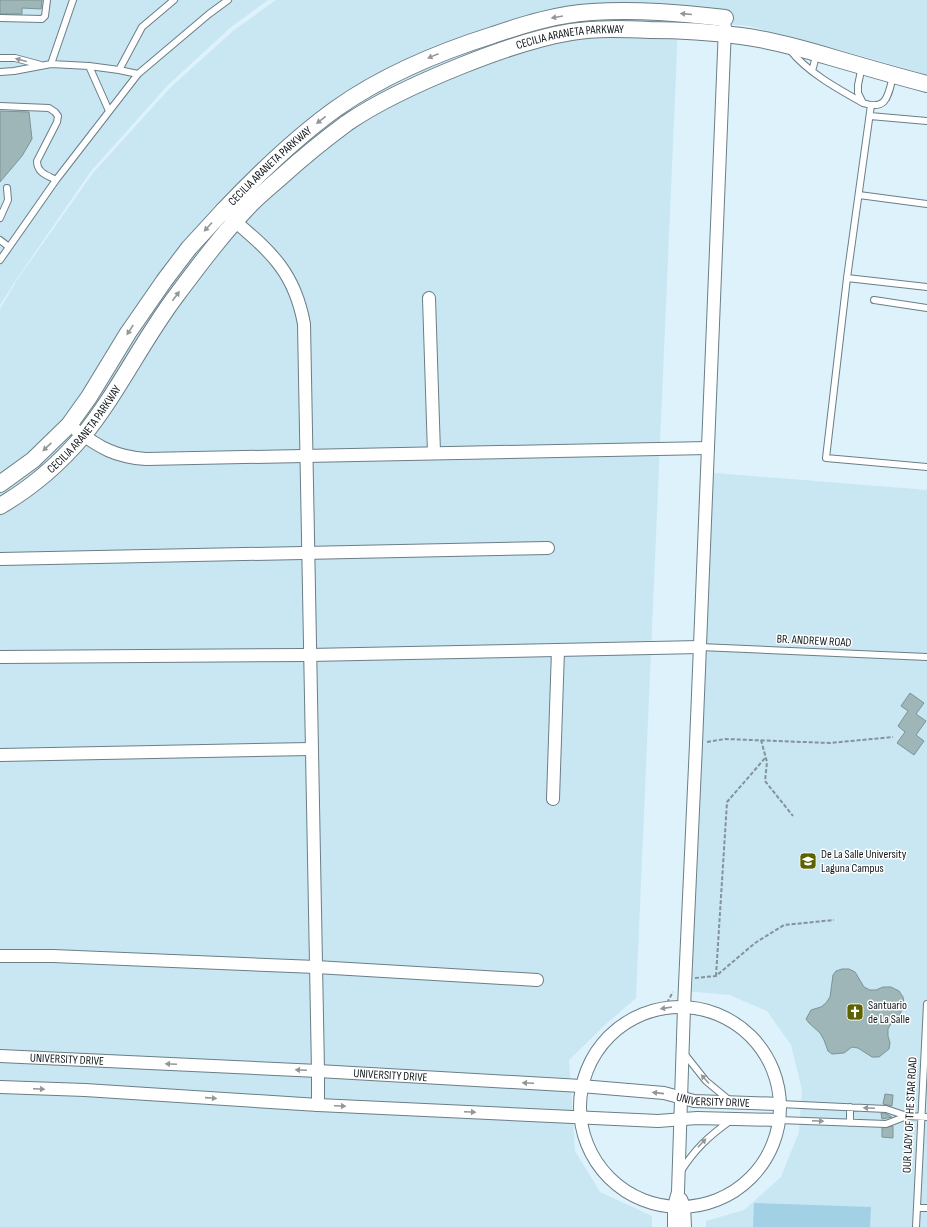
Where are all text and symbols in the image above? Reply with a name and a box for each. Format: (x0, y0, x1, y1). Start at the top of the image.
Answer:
one-way arrow (680, 11, 692, 17)
one-way arrow (551, 14, 563, 20)
street label: CECILIA ARANETA PARKWAY (514, 22, 624, 53)
one-way arrow (427, 54, 439, 60)
one-way arrow (15, 57, 27, 63)
one-way arrow (315, 116, 326, 125)
street label: CECILIA ARANETA PARKWAY (225, 123, 315, 209)
one-way arrow (203, 222, 213, 232)
one-way arrow (172, 291, 180, 302)
one-way arrow (126, 325, 133, 336)
street label: CECILIA ARANETA PARKWAY (44, 382, 124, 476)
one-way arrow (42, 443, 52, 452)
street label: BR. ANDREW ROAD (776, 632, 852, 650)
place label: De La Salle University Laguna Campus (821, 847, 907, 876)
school or university icon: De La Salle University Laguna Campus (798, 851, 818, 871)
place label: Santuario de La Salle (868, 998, 910, 1027)
church icon: Santuario de La Salle (845, 1002, 865, 1022)
one-way arrow (660, 1005, 672, 1011)
street label: UNIVERSITY DRIVE (30, 1050, 104, 1068)
street label: OUR LADY OF THE STAR ROAD (899, 1056, 921, 1173)
one-way arrow (164, 1061, 177, 1067)
street label: UNIVERSITY DRIVE (353, 1066, 428, 1085)
one-way arrow (295, 1067, 307, 1074)
one-way arrow (700, 1074, 710, 1084)
one-way arrow (522, 1080, 535, 1087)
one-way arrow (33, 1085, 45, 1092)
street label: UNIVERSITY DRIVE (675, 1089, 750, 1110)
one-way arrow (652, 1090, 664, 1096)
one-way arrow (205, 1095, 217, 1102)
one-way arrow (334, 1103, 346, 1110)
one-way arrow (863, 1105, 875, 1112)
one-way arrow (464, 1109, 477, 1115)
one-way arrow (812, 1118, 824, 1125)
one-way arrow (697, 1138, 707, 1148)

